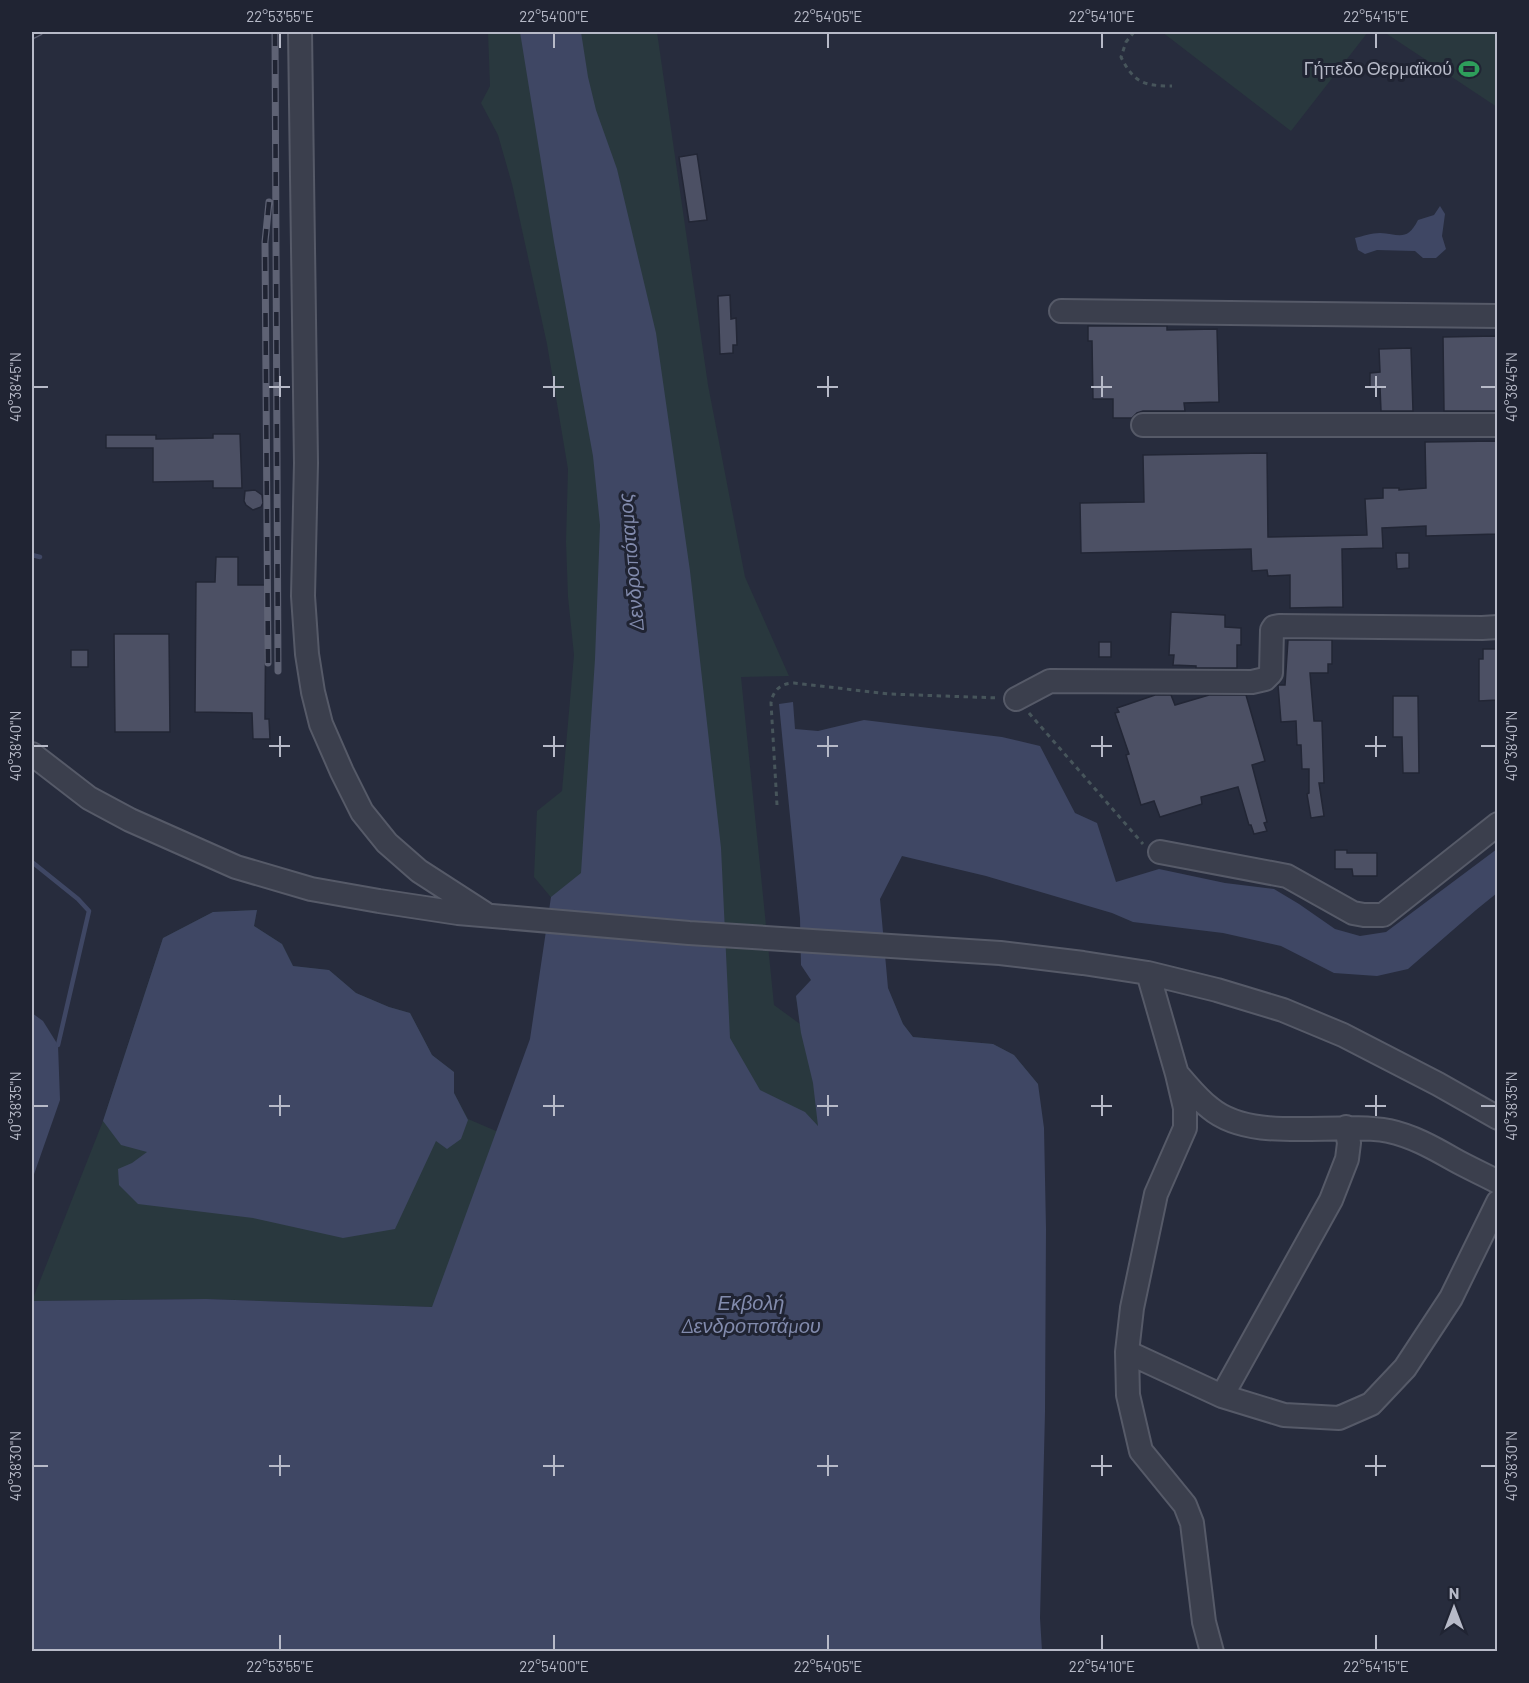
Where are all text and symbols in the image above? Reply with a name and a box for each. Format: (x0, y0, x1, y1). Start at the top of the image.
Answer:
text: 22°53'55"E (246, 7, 314, 25)
text: 22°54'00"E (519, 7, 589, 25)
text: 22°54'05"E (794, 7, 862, 25)
text: 22°54'10"E (1069, 7, 1135, 25)
text: 22°54'15"E (1343, 7, 1409, 25)
place label: Γήπεδο Θερμαϊκού (1304, 57, 1452, 79)
sports icon: Γήπεδο Θερμαϊκού (1457, 57, 1481, 81)
text: 40°38'45"N (6, 352, 24, 422)
text: 40°38'45"N (1502, 352, 1520, 422)
water label: Δενδροπόταμος (612, 492, 648, 632)
text: 40°38'40"N (6, 711, 24, 781)
text: 40°38'40"N (1502, 711, 1520, 781)
text: 40°38'35"N (6, 1071, 24, 1141)
text: 40°38'35"N (1502, 1071, 1520, 1141)
water label: Εκβολή Δενδροποτάμου (681, 1290, 821, 1337)
text: 40°38'30"N (6, 1431, 24, 1501)
text: 40°38'30"N (1502, 1431, 1520, 1501)
north arrow (1424, 1578, 1484, 1638)
text: N (1449, 1583, 1459, 1602)
text: 22°53'55"E (246, 1657, 314, 1675)
text: 22°54'00"E (519, 1657, 589, 1675)
text: 22°54'05"E (794, 1657, 862, 1675)
text: 22°54'10"E (1069, 1657, 1135, 1675)
text: 22°54'15"E (1343, 1657, 1409, 1675)

